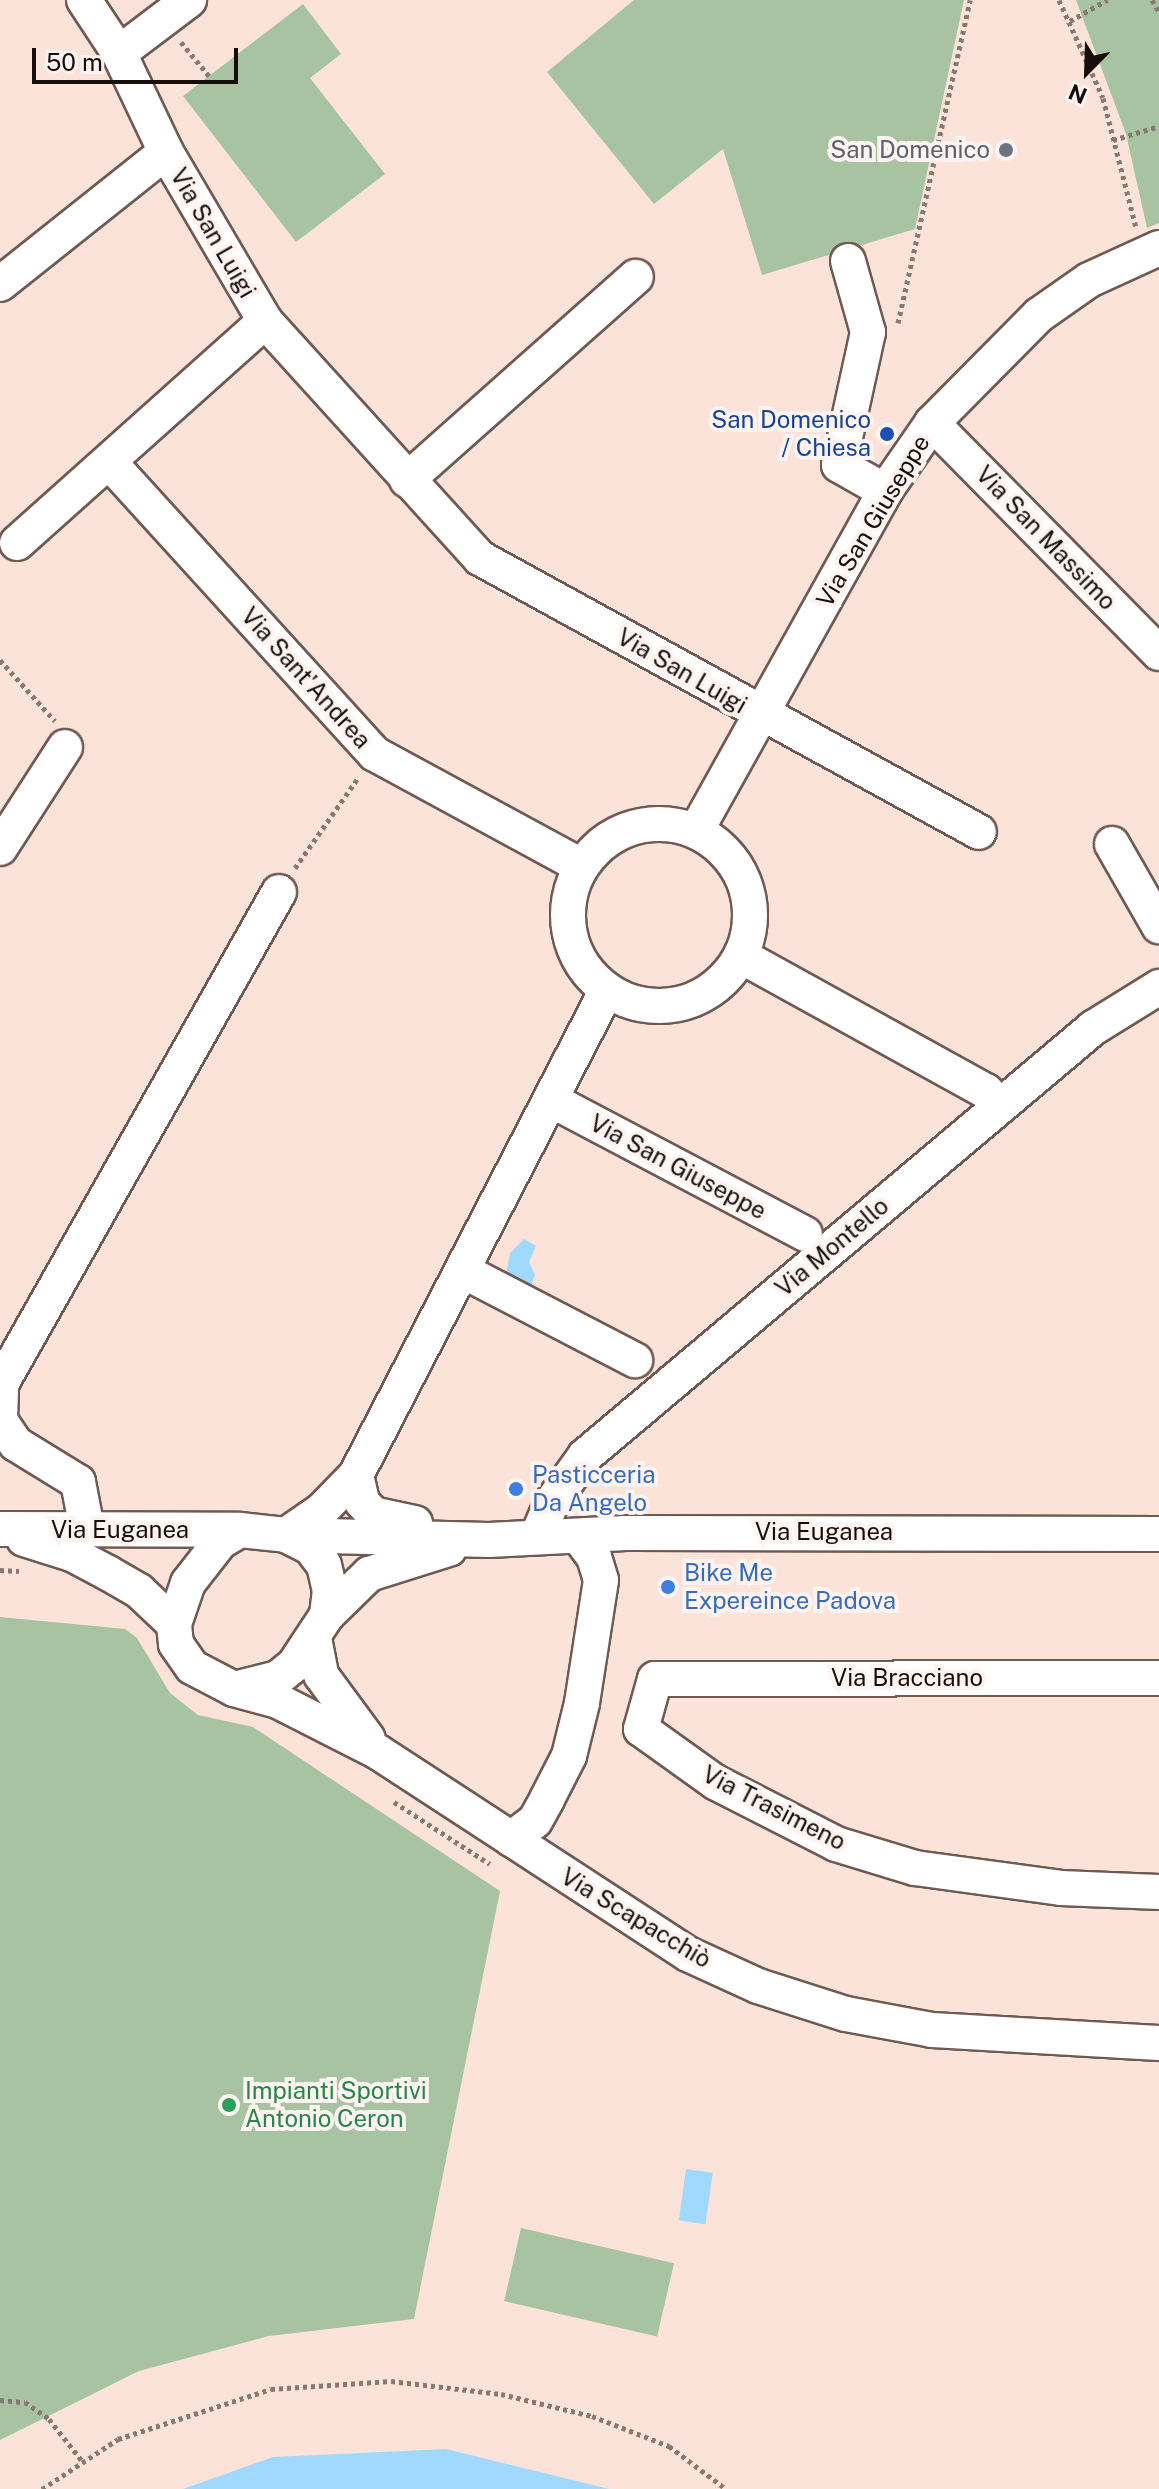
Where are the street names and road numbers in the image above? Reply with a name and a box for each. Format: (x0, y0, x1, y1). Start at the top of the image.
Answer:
street label: Via San Luigi (164, 163, 262, 303)
street label: Via San Giuseppe (810, 430, 936, 612)
street label: Via San Massimo (970, 460, 1122, 616)
street label: Via Sant'Andrea (235, 602, 377, 754)
street label: Via San Luigi (612, 622, 752, 720)
street label: Via San Giuseppe (585, 1108, 771, 1226)
street label: Via Montello (770, 1191, 894, 1303)
street label: Via Euganea (51, 1516, 189, 1544)
street label: Via Euganea (755, 1518, 893, 1546)
street label: Via Bracciano (831, 1664, 983, 1692)
street label: Via Trasimeno (698, 1760, 850, 1856)
street label: Via Scapacchiò (556, 1862, 716, 1974)

